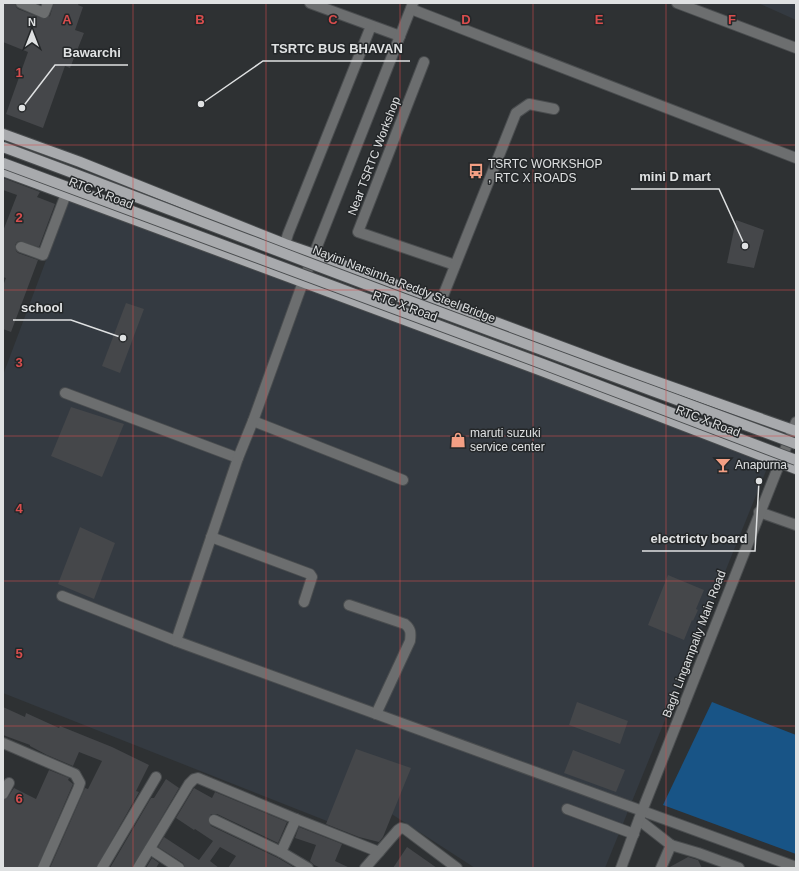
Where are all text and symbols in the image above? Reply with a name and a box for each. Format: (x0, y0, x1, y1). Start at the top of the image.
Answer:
north arrow (12, 12, 52, 52)
text: A (62, 12, 72, 27)
text: B (195, 12, 205, 27)
text: C (328, 12, 338, 27)
text: D (461, 12, 471, 27)
text: E (595, 12, 604, 27)
text: F (728, 12, 736, 27)
text: N (28, 16, 36, 28)
callout: TSRTC BUS BHAVAN (263, 36, 410, 61)
callout: Bawarchi (55, 40, 128, 65)
text: TSRTC BUS BHAVAN (271, 41, 403, 56)
text: Bawarchi (63, 45, 121, 60)
text: 1 (15, 65, 23, 80)
street label: Near TSRTC Workshop (345, 94, 403, 217)
place label: TSRTC WORKSHOP , RTC X ROADS (488, 157, 602, 185)
bus stop icon: TSRTC WORKSHOP , RTC X ROADS (467, 162, 485, 180)
callout: mini D mart (631, 164, 719, 189)
text: mini D mart (639, 169, 711, 184)
street label: RTC X Road (67, 174, 135, 212)
text: 2 (15, 210, 23, 225)
street label: Nayini Narsimha Reddy Steel Bridge (311, 243, 498, 326)
street label: RTC X Road (371, 288, 439, 324)
callout: school (13, 295, 71, 320)
text: school (21, 300, 63, 315)
text: 3 (15, 355, 23, 370)
street label: RTC X Road (674, 402, 742, 440)
place label: maruti suzuki service center (470, 426, 545, 454)
shop icon: maruti suzuki service center (449, 431, 467, 449)
bar icon: Anapurna (714, 456, 732, 474)
place label: Anapurna (735, 458, 787, 472)
text: 4 (15, 501, 23, 516)
callout: electricty board (642, 526, 755, 551)
text: electricty board (651, 531, 747, 546)
street label: Bagh Lingampally Main Road (659, 568, 729, 720)
text: 5 (15, 646, 23, 661)
text: 6 (15, 791, 23, 806)

